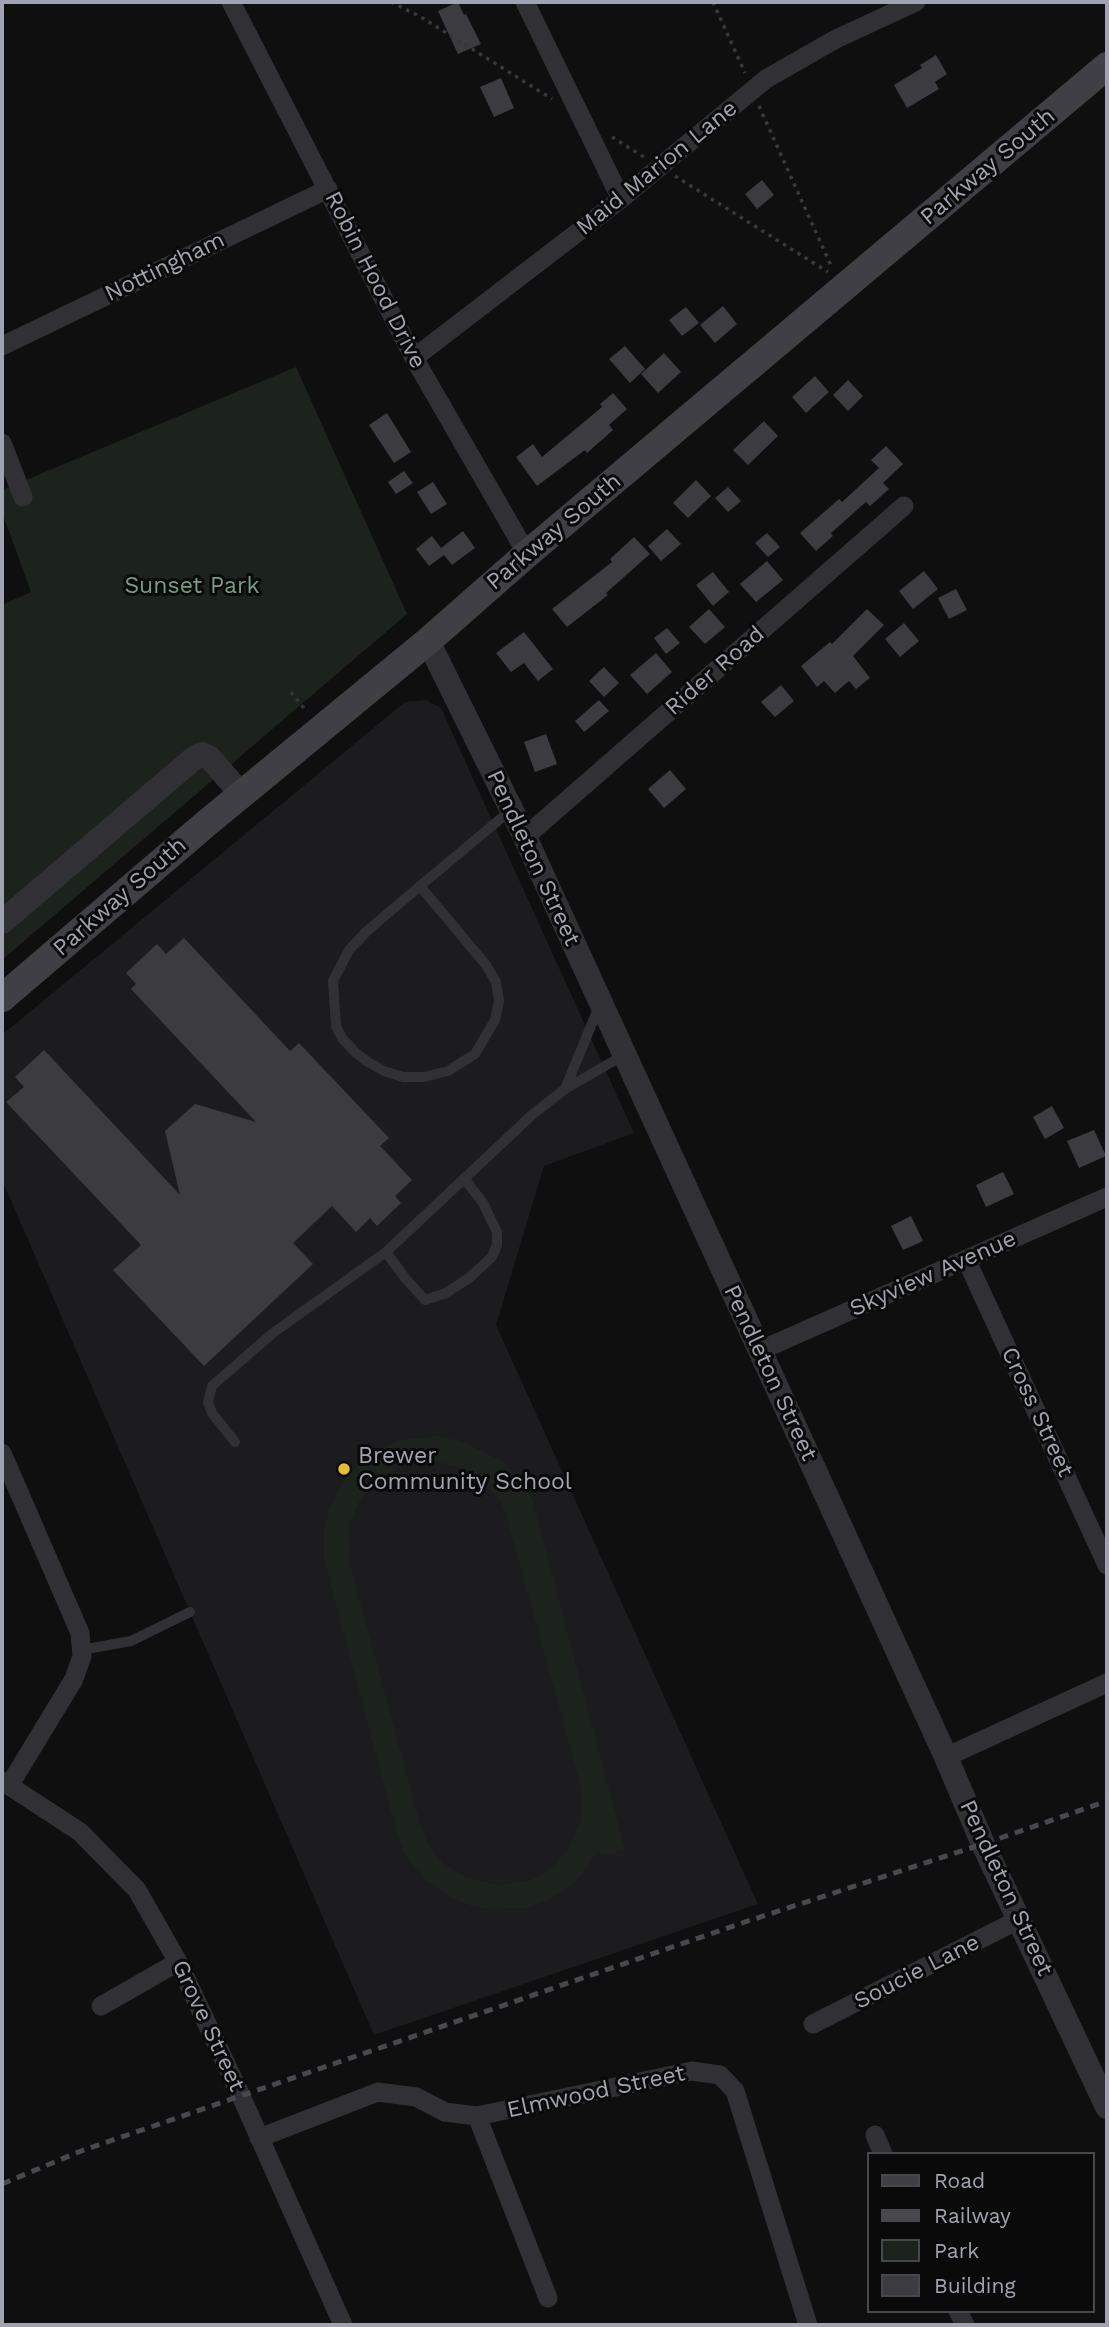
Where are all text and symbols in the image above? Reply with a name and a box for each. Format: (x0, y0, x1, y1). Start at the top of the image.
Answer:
street label: Maid Marion Lane (571, 95, 743, 241)
street label: Parkway South (915, 103, 1061, 231)
street label: Robin Hood Drive (318, 187, 432, 373)
street label: Nottingham (101, 226, 229, 308)
street label: Parkway South (481, 468, 627, 596)
park label: Sunset Park (124, 572, 260, 600)
street label: Rider Road (660, 620, 770, 722)
street label: Pendleton Street (480, 766, 586, 950)
street label: Parkway South (48, 832, 192, 962)
street label: Skyview Avenue (846, 1225, 1020, 1323)
street label: Pendleton Street (717, 1281, 823, 1465)
street label: Cross Street (995, 1343, 1079, 1481)
place label: Brewer Community School (358, 1442, 572, 1496)
marker: Brewer Community School (336, 1461, 352, 1477)
street label: Pendleton Street (953, 1796, 1059, 1980)
street label: Soucie Lane (850, 1929, 984, 2015)
street label: Grove Street (166, 1956, 250, 2096)
street label: Elmwood Street (504, 2060, 688, 2124)
legend (867, 2152, 1095, 2313)
text: Road (934, 2168, 985, 2193)
text: Railway (934, 2203, 1011, 2228)
text: Park (934, 2238, 979, 2263)
text: Building (934, 2273, 1016, 2298)

